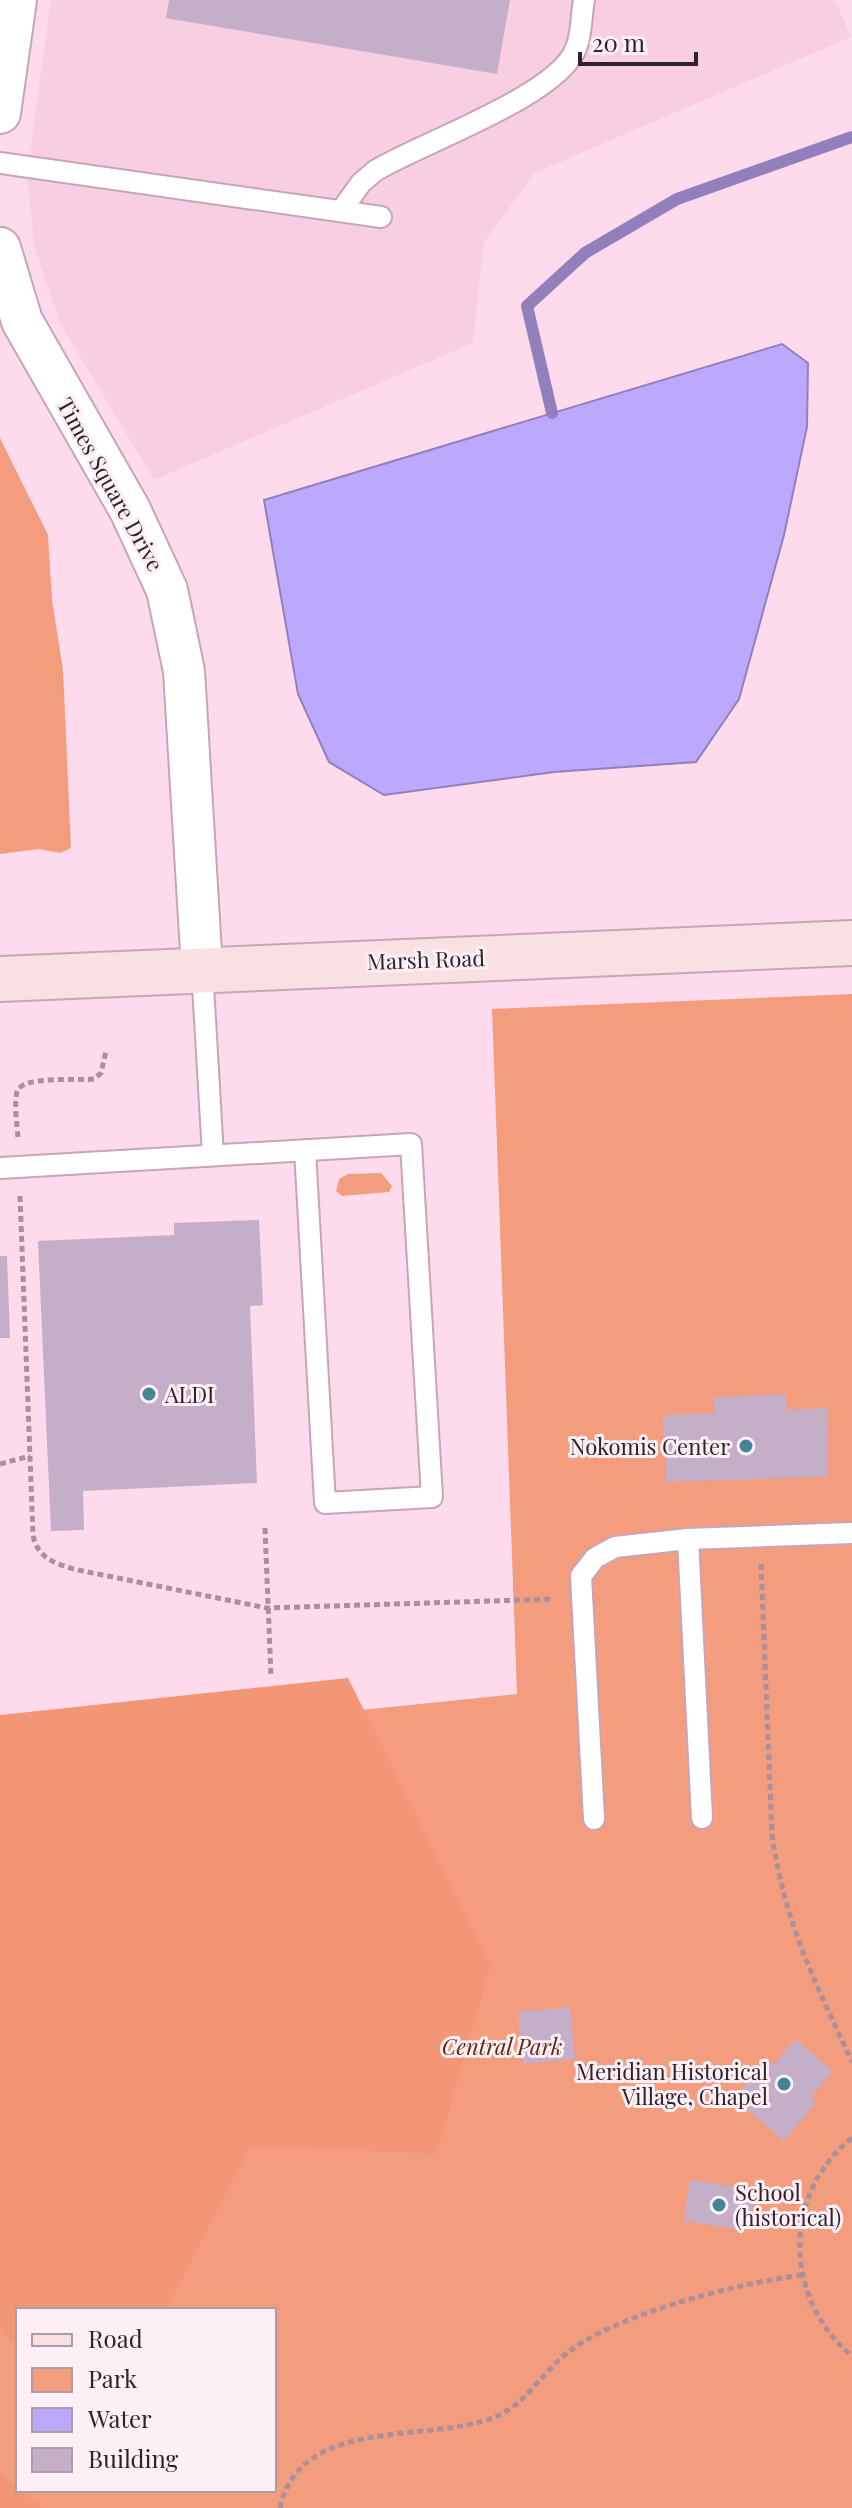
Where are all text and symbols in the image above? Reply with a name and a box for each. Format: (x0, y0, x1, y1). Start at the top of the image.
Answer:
scale bar (580, 16, 696, 66)
text: 20 m (592, 26, 645, 58)
street label: Times Square Drive (51, 392, 171, 576)
street label: Marsh Road (366, 942, 486, 976)
place label: ALDI (164, 1379, 215, 1409)
marker: ALDI (140, 1385, 158, 1403)
place label: Nokomis Center (570, 1431, 730, 1461)
marker: Nokomis Center (737, 1437, 755, 1455)
park label: Central Park (442, 2031, 562, 2061)
place label: Meridian Historical Village, Chapel (576, 2056, 768, 2111)
marker: Meridian Historical Village, Chapel (775, 2075, 793, 2093)
place label: School (historical) (735, 2177, 841, 2232)
marker: School (historical) (710, 2196, 728, 2214)
legend (16, 2308, 276, 2492)
text: Road (88, 2322, 143, 2354)
text: Park (88, 2362, 138, 2394)
text: Water (87, 2402, 152, 2434)
text: Building (88, 2442, 179, 2474)

